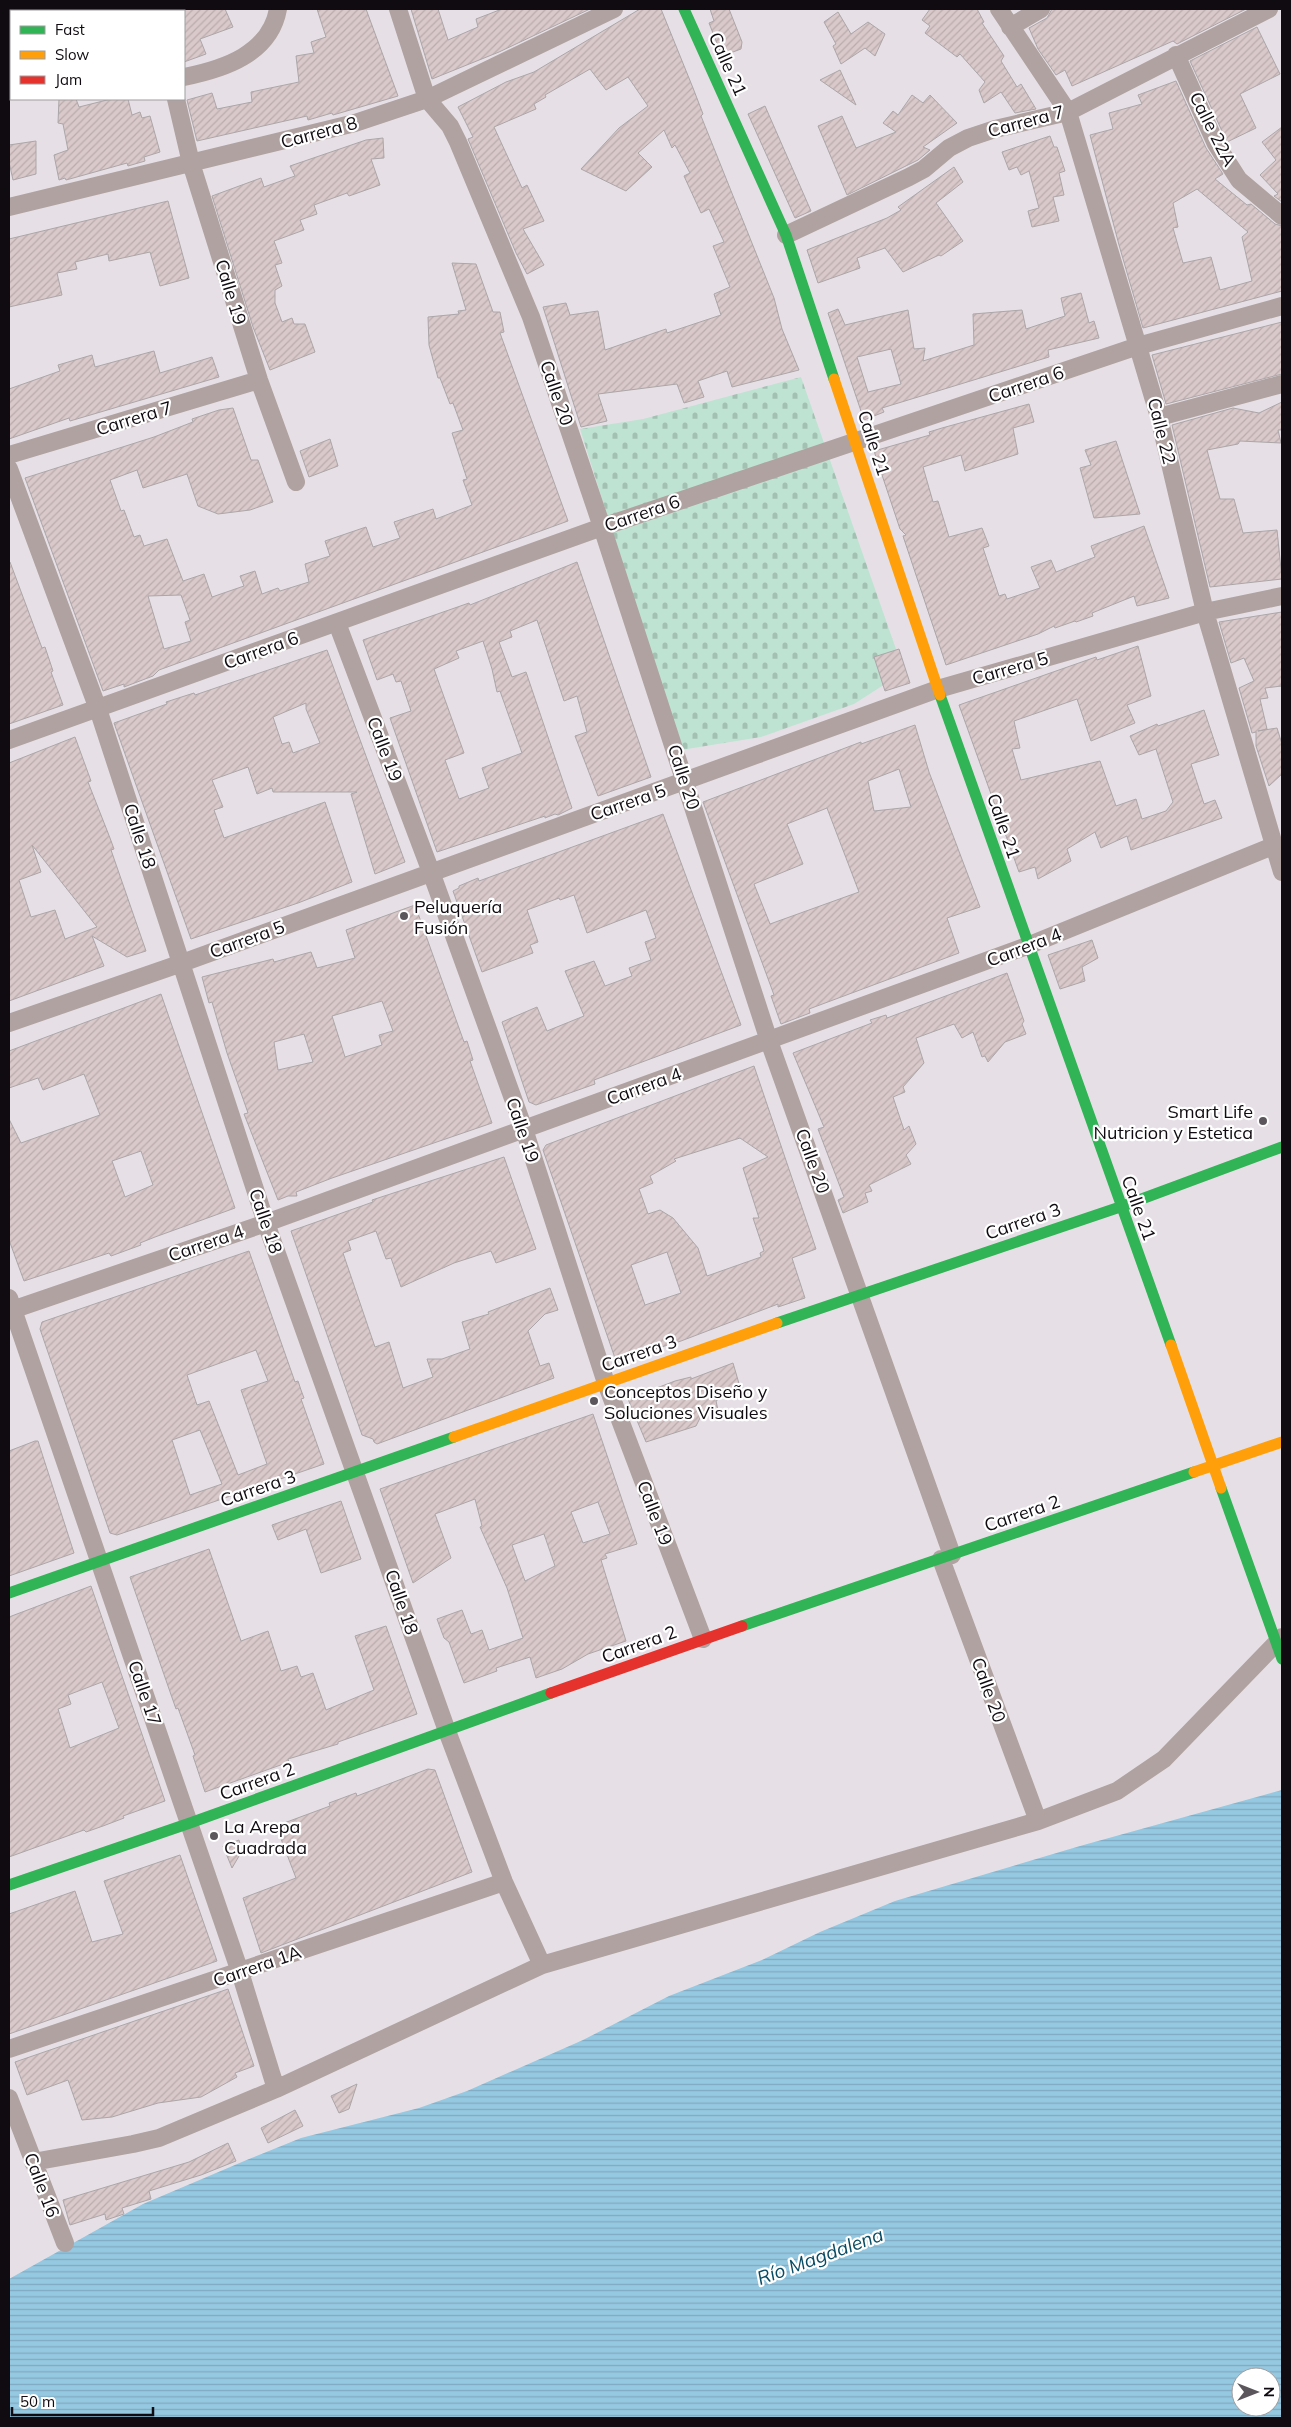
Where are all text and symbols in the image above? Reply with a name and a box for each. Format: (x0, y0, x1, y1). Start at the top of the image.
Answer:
legend (10, 10, 185, 100)
text: Fast (55, 20, 85, 39)
street label: Calle 21 (704, 28, 752, 100)
text: Slow (55, 45, 89, 64)
text: Jam (55, 70, 82, 89)
street label: Calle 22A (1184, 88, 1242, 170)
street label: Carrera 7 (985, 100, 1067, 142)
street label: Carrera 8 (278, 111, 360, 153)
street label: Calle 19 (210, 256, 252, 328)
street label: Calle 20 (535, 357, 579, 429)
street label: Carrera 6 (985, 360, 1067, 408)
street label: Calle 22 (1143, 395, 1181, 467)
street label: Carrera 7 (93, 396, 175, 440)
street label: Calle 21 (853, 407, 895, 479)
street label: Carrera 6 (601, 489, 683, 537)
street label: Carrera 6 (220, 626, 302, 674)
street label: Carrera 5 (969, 646, 1051, 690)
street label: Calle 19 (362, 713, 408, 785)
street label: Calle 20 (663, 741, 705, 813)
street label: Carrera 5 (587, 778, 669, 826)
street label: Calle 21 (982, 790, 1026, 862)
street label: Calle 18 (119, 800, 161, 872)
place label: Peluquería Fusión (414, 895, 502, 939)
marker: Peluquería Fusión (398, 910, 410, 922)
street label: Carrera 5 (206, 915, 288, 963)
street label: Carrera 4 (983, 922, 1065, 972)
street label: Carrera 4 (603, 1062, 685, 1110)
street label: Calle 19 (501, 1094, 545, 1166)
place label: Smart Life Nutricion y Estetica (1094, 1100, 1253, 1144)
marker: Smart Life Nutricion y Estetica (1257, 1115, 1269, 1127)
street label: Calle 20 (791, 1125, 835, 1197)
street label: Calle 21 (1117, 1172, 1161, 1244)
street label: Calle 18 (244, 1185, 288, 1257)
street label: Carrera 3 (982, 1197, 1064, 1245)
street label: Carrera 4 (165, 1219, 247, 1267)
street label: Carrera 3 (598, 1329, 680, 1377)
place label: Conceptos Diseño y Soluciones Visuales (604, 1380, 768, 1424)
marker: Conceptos Diseño y Soluciones Visuales (588, 1395, 600, 1407)
street label: Carrera 3 (217, 1464, 299, 1512)
street label: Calle 19 (632, 1477, 678, 1549)
street label: Carrera 2 (981, 1489, 1063, 1537)
street label: Calle 18 (380, 1566, 424, 1638)
street label: Carrera 2 (598, 1620, 680, 1668)
street label: Calle 20 (967, 1654, 1011, 1726)
street label: Calle 17 (123, 1657, 167, 1729)
street label: Carrera 2 (216, 1757, 298, 1805)
place label: La Arepa Cuadrada (224, 1815, 307, 1859)
marker: La Arepa Cuadrada (208, 1830, 220, 1842)
street label: Carrera 1A (210, 1940, 304, 1992)
street label: Calle 16 (19, 2149, 65, 2221)
water label: Río Magdalena (753, 2222, 887, 2290)
north arrow (1231, 2367, 1281, 2417)
scale bar (12, 2384, 154, 2416)
text: N (1260, 2387, 1278, 2397)
text: 50 m (20, 2392, 55, 2411)

